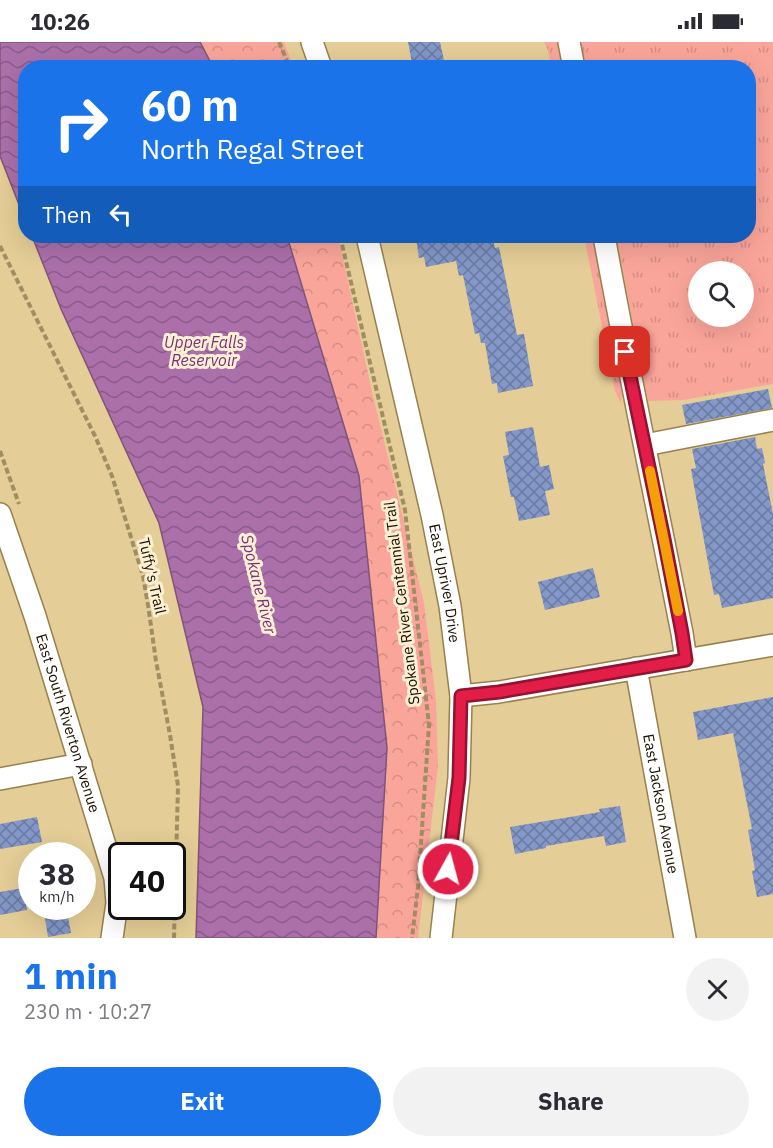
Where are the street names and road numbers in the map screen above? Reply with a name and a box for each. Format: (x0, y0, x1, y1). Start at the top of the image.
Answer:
street label: Spokane River Centennial Trail (380, 500, 423, 706)
street label: East Upriver Drive (425, 522, 464, 644)
street label: Tuffy's Trail (134, 536, 170, 616)
street label: East South Riverton Avenue (32, 631, 104, 815)
street label: East Jackson Avenue (639, 732, 683, 875)

